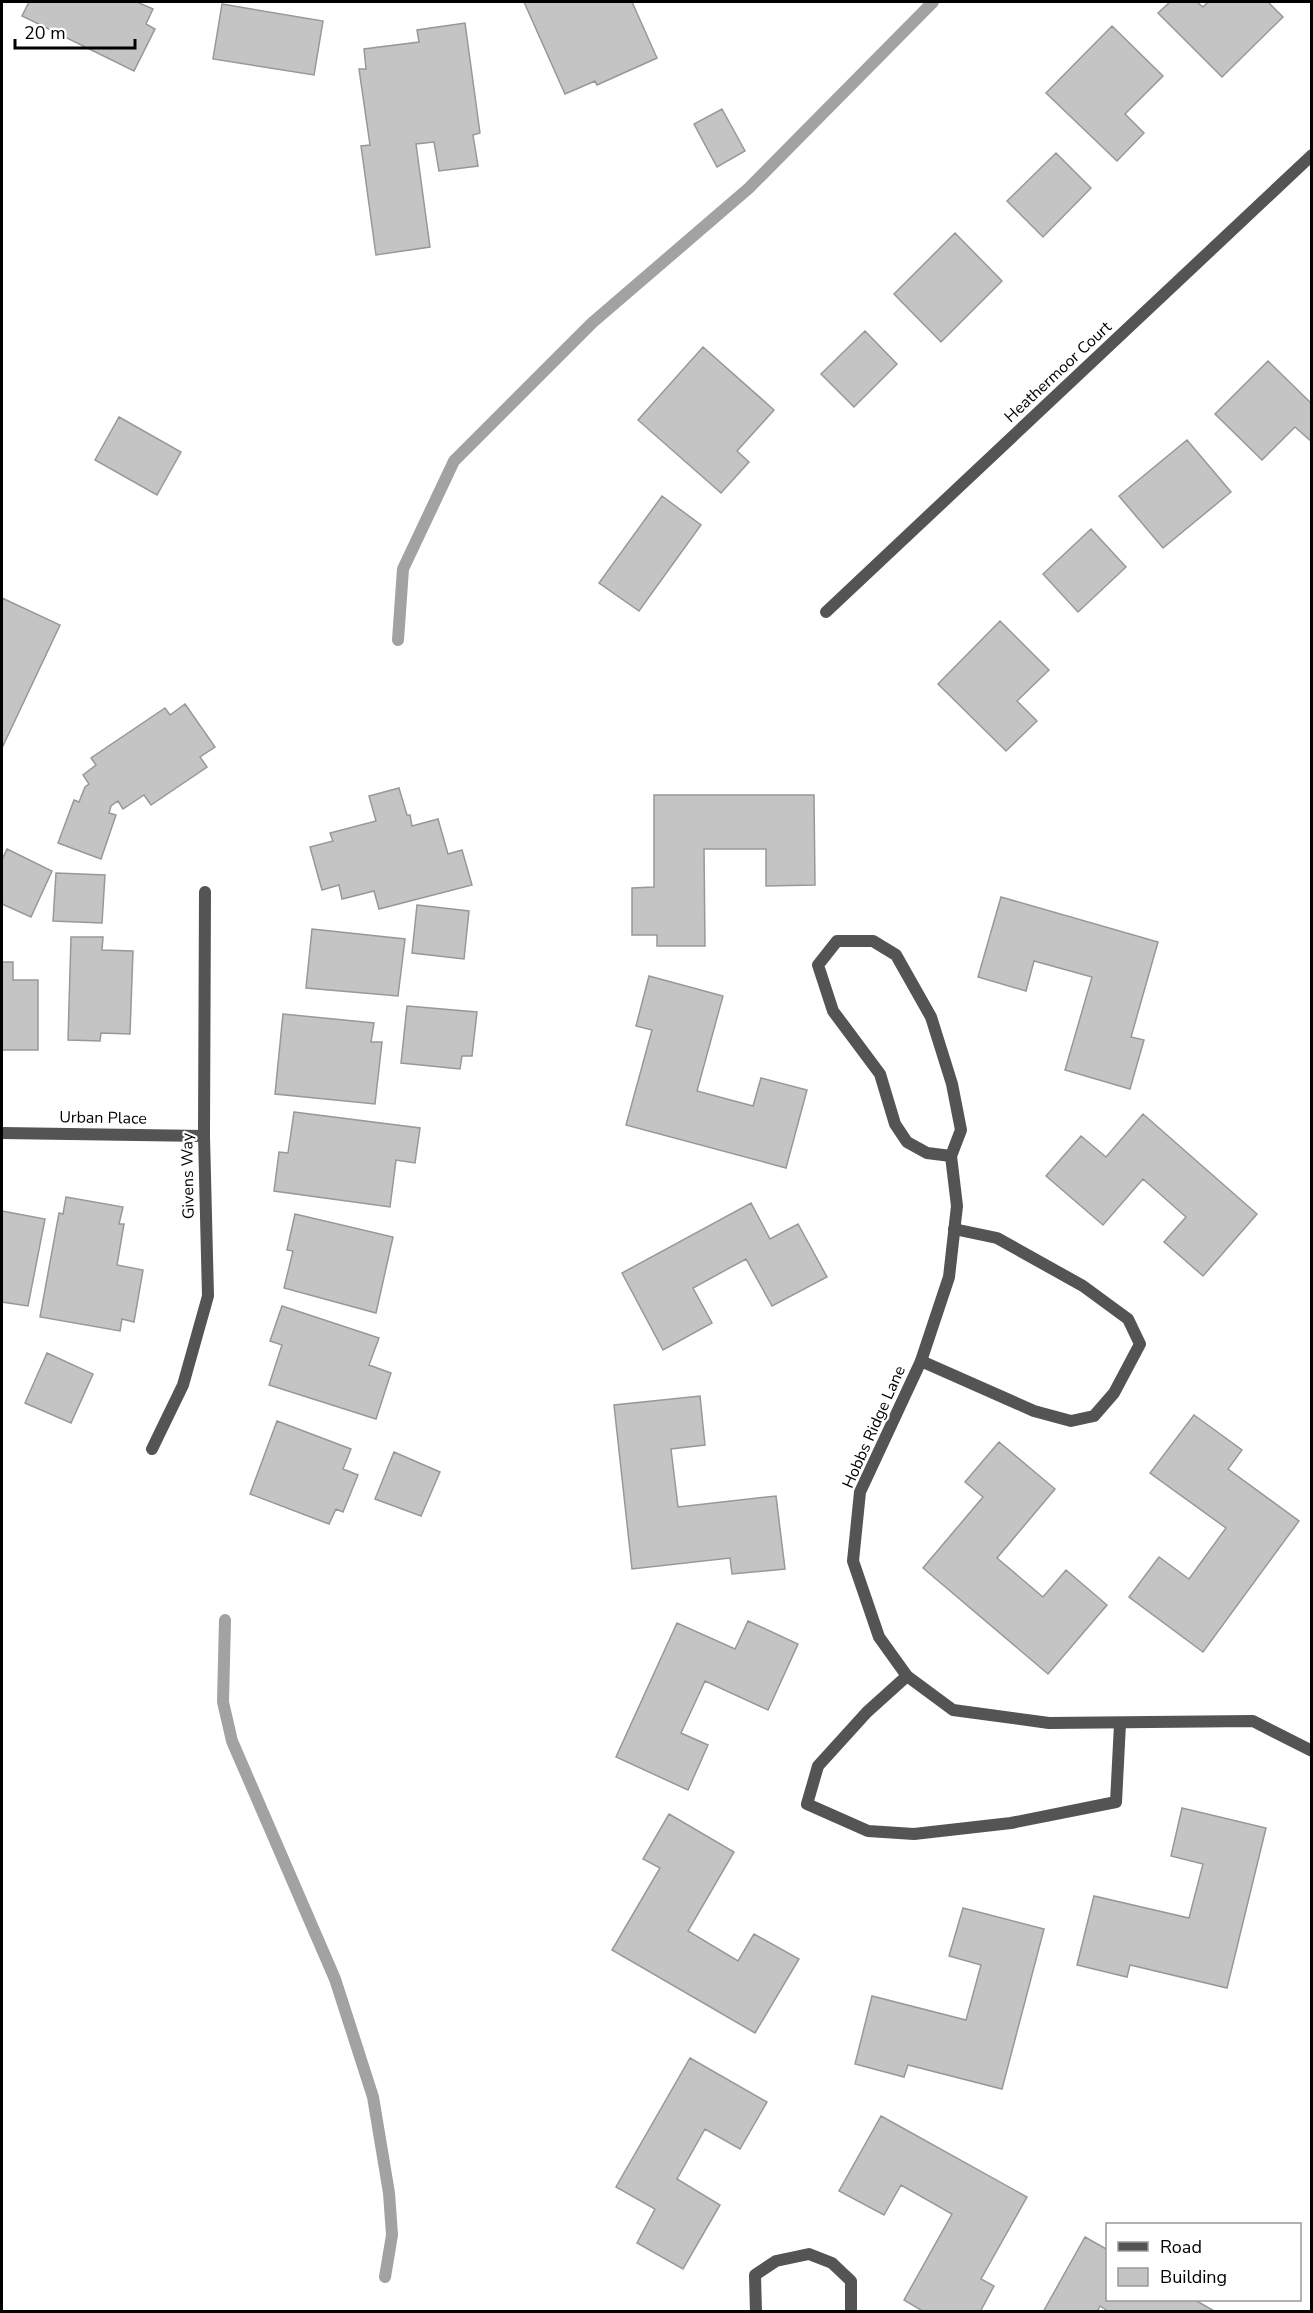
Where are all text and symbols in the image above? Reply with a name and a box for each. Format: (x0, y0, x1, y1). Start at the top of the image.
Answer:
scale bar (15, 12, 135, 50)
text: 20 m (24, 21, 66, 45)
street label: Heathermoor Court (1000, 316, 1117, 428)
street label: Urban Place (59, 1106, 147, 1130)
street label: Givens Way (176, 1132, 200, 1219)
street label: Hobbs Ridge Lane (837, 1362, 911, 1492)
legend (1106, 2223, 1301, 2301)
text: Road (1160, 2235, 1202, 2259)
text: Building (1160, 2265, 1227, 2289)

